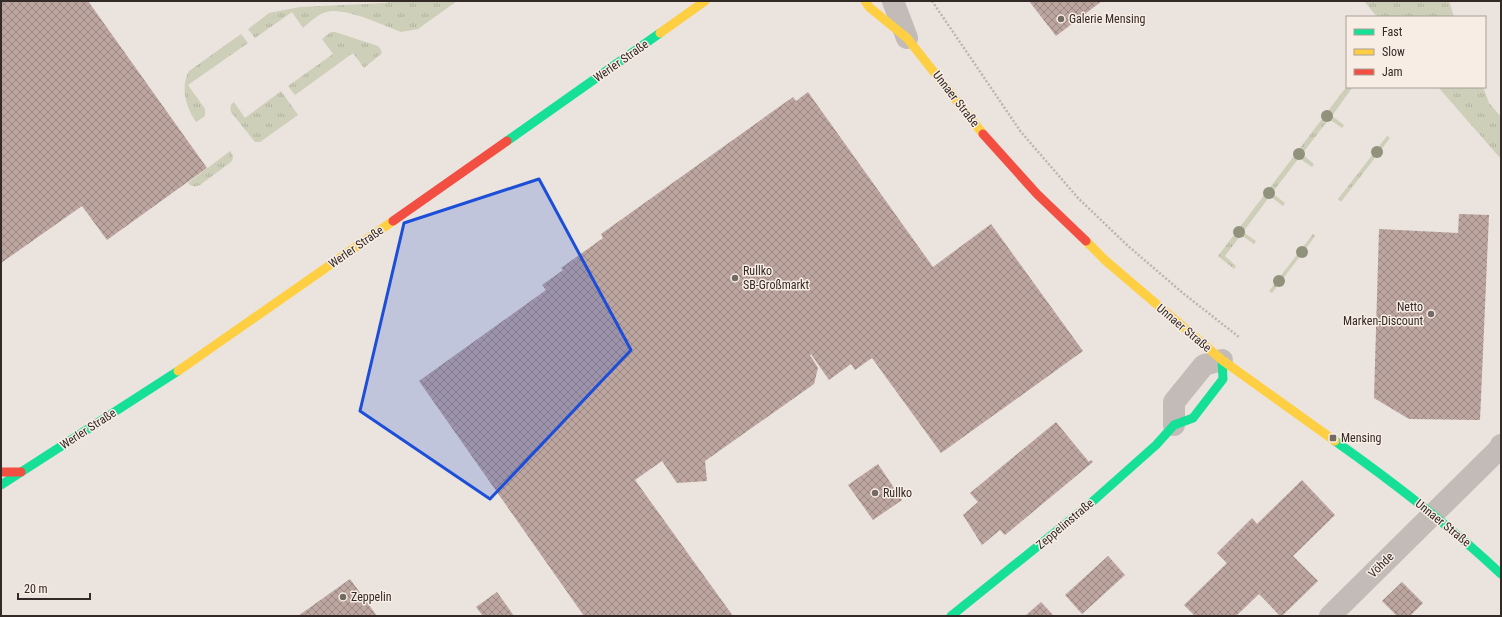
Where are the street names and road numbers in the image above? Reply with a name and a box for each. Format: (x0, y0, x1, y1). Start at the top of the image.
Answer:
street label: Werler Straße (591, 37, 651, 85)
street label: Unnaer Straße (930, 68, 982, 130)
street label: Werler Straße (326, 223, 386, 271)
street label: Unnaer Straße (1154, 301, 1214, 355)
street label: Werler Straße (57, 406, 119, 452)
street label: Zeppelinstraße (1033, 496, 1097, 552)
street label: Unnaer Straße (1413, 496, 1474, 550)
street label: Vöhde (1365, 549, 1397, 581)

